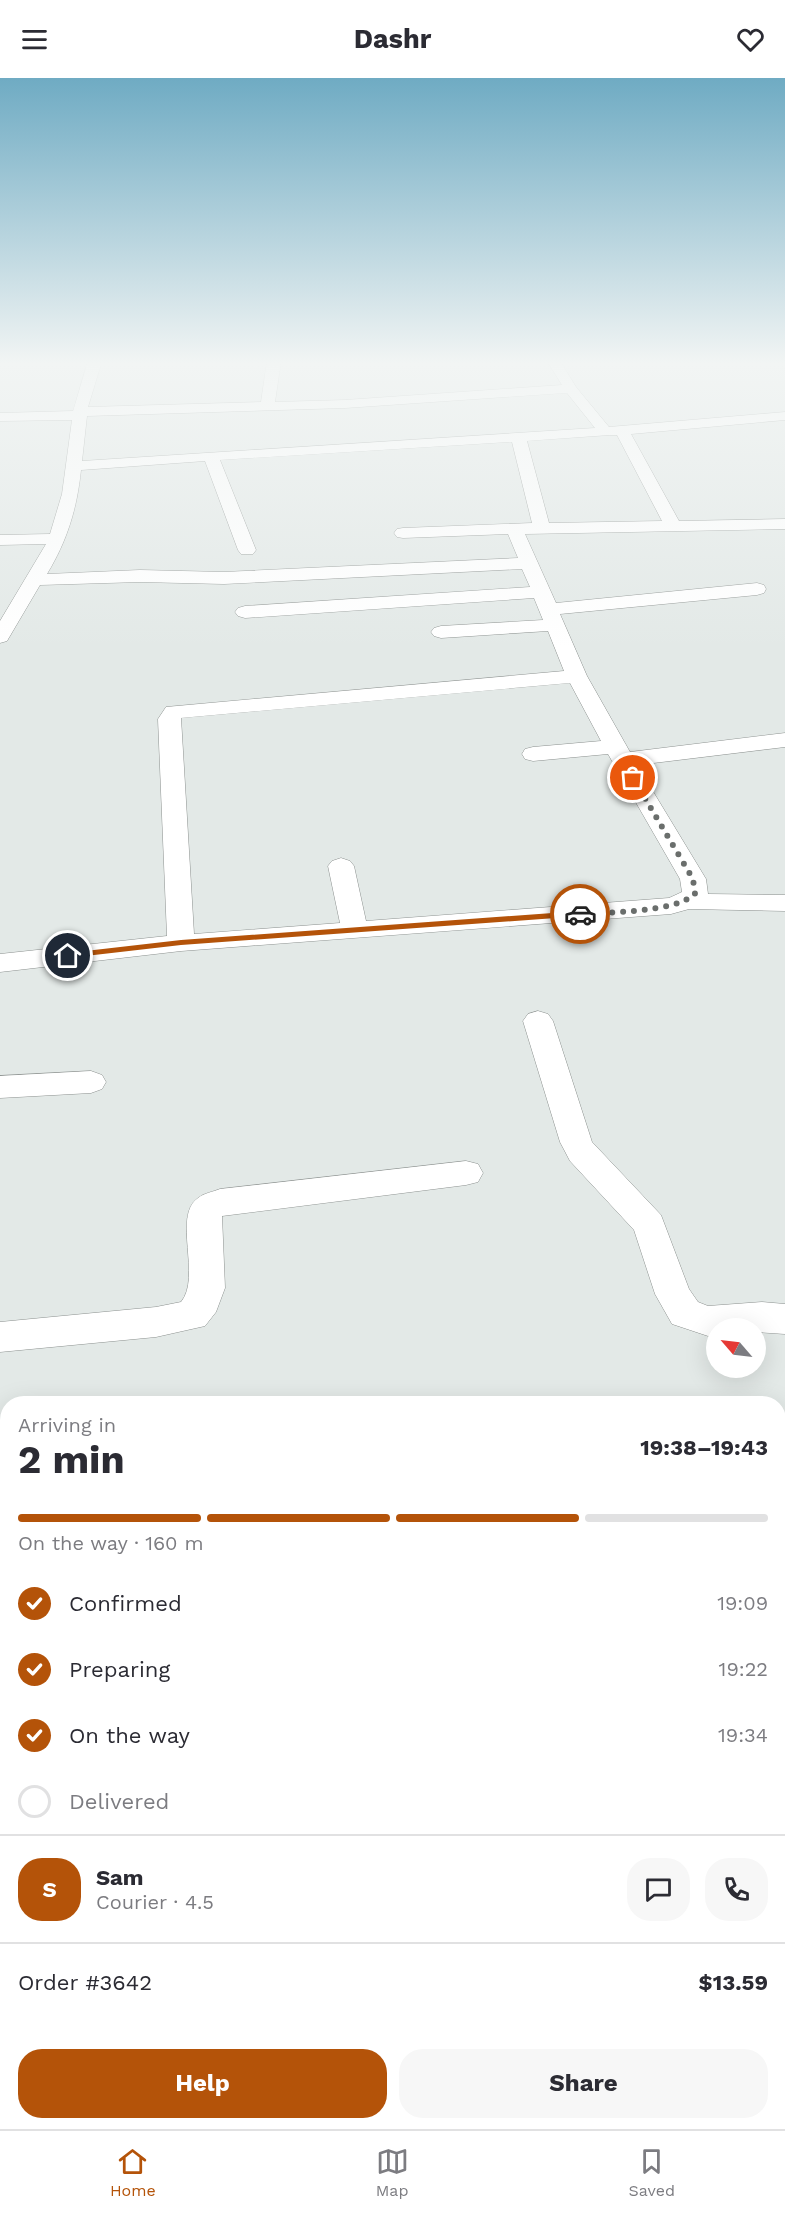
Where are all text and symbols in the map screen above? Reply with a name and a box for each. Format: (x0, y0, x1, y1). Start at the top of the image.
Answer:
icon: menu (18, 23, 51, 56)
text: Dashr (354, 23, 431, 55)
icon: heart (734, 23, 767, 56)
pin (607, 752, 658, 803)
icon: bag (616, 761, 649, 794)
courier (550, 884, 610, 944)
icon: car (564, 898, 597, 931)
pin (42, 930, 93, 981)
icon: home (51, 939, 84, 972)
north arrow (706, 1318, 766, 1378)
map controls (706, 1318, 766, 1378)
text: Arriving in (18, 1413, 116, 1437)
text: 19:38–19:43 (640, 1435, 768, 1460)
text: 2 min (18, 1437, 125, 1482)
text: On the way · 160 m (18, 1531, 203, 1555)
icon: check (18, 1587, 51, 1620)
text: Confirmed (69, 1591, 182, 1616)
text: 19:09 (717, 1591, 768, 1615)
icon: check (18, 1653, 51, 1686)
text: Preparing (69, 1657, 170, 1682)
text: 19:22 (719, 1657, 768, 1681)
icon: check (18, 1719, 51, 1752)
text: On the way (69, 1723, 190, 1748)
text: 19:34 (718, 1723, 768, 1747)
text: Delivered (69, 1789, 169, 1814)
button: chat (627, 1858, 690, 1921)
button: phone (705, 1858, 768, 1921)
text: Sam (96, 1865, 144, 1890)
text: S (42, 1877, 57, 1902)
text: Courier · 4.5 (96, 1890, 214, 1914)
text: Order #3642 (18, 1970, 152, 1995)
text: $13.59 (699, 1970, 768, 1995)
button: Help (18, 2049, 387, 2118)
button: Share (399, 2049, 768, 2118)
tab: Home (110, 2145, 156, 2200)
tab: Map (376, 2145, 409, 2200)
tab: Saved (629, 2145, 675, 2200)

